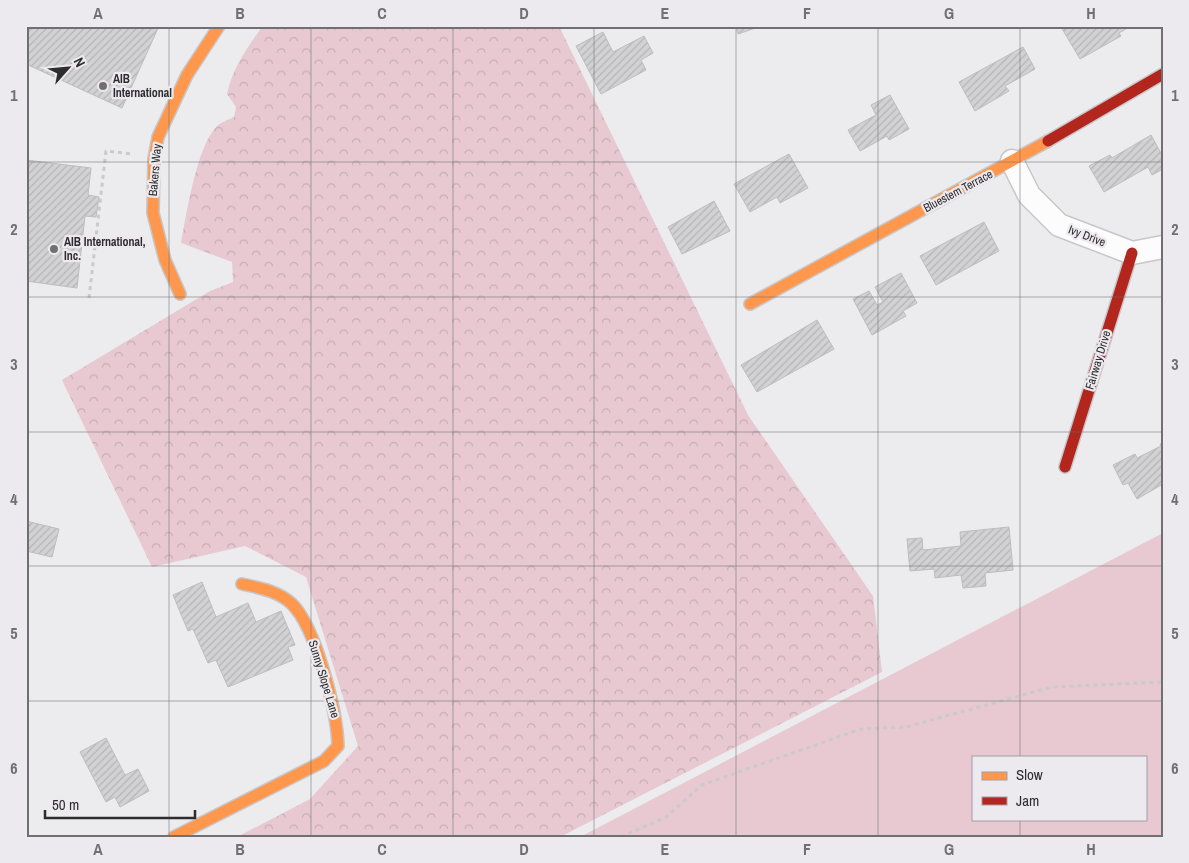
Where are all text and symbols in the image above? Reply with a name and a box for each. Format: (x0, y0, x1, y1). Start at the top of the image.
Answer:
text: A (93, 2, 103, 24)
text: B (235, 2, 245, 24)
text: C (377, 2, 387, 24)
text: D (519, 2, 529, 24)
text: E (661, 2, 670, 24)
text: F (803, 2, 811, 24)
text: G (944, 2, 954, 24)
text: H (1086, 2, 1096, 24)
north arrow (42, 42, 92, 92)
text: N (70, 54, 89, 70)
place label: AIB International (113, 71, 172, 101)
marker: AIB International (97, 80, 109, 92)
text: 1 (10, 84, 18, 106)
text: 1 (1171, 84, 1179, 106)
street label: Bakers Way (145, 143, 165, 197)
street label: Bluestem Terrace (921, 166, 995, 216)
text: 2 (10, 218, 18, 240)
text: 2 (1171, 218, 1179, 240)
street label: Ivy Drive (1066, 222, 1108, 250)
place label: AIB International, Inc. (64, 234, 146, 264)
marker: AIB International, Inc. (48, 243, 60, 255)
street label: Fairway Drive (1081, 329, 1115, 391)
text: 3 (10, 353, 18, 375)
text: 3 (1171, 353, 1179, 375)
text: 4 (10, 488, 18, 510)
text: 4 (1171, 488, 1179, 510)
text: 5 (10, 622, 18, 644)
text: 5 (1171, 622, 1179, 644)
street label: Sunny Slope Lane (305, 638, 343, 720)
legend (972, 756, 1146, 820)
text: 6 (10, 757, 18, 779)
text: 6 (1171, 757, 1179, 779)
text: Slow (1016, 764, 1043, 785)
scale bar (45, 788, 195, 820)
text: Jam (1016, 790, 1039, 811)
text: 50 m (52, 794, 79, 815)
text: A (93, 838, 103, 860)
text: B (235, 838, 245, 860)
text: C (377, 838, 387, 860)
text: D (519, 838, 529, 860)
text: E (661, 838, 670, 860)
text: F (803, 838, 811, 860)
text: G (944, 838, 954, 860)
text: H (1086, 838, 1096, 860)

